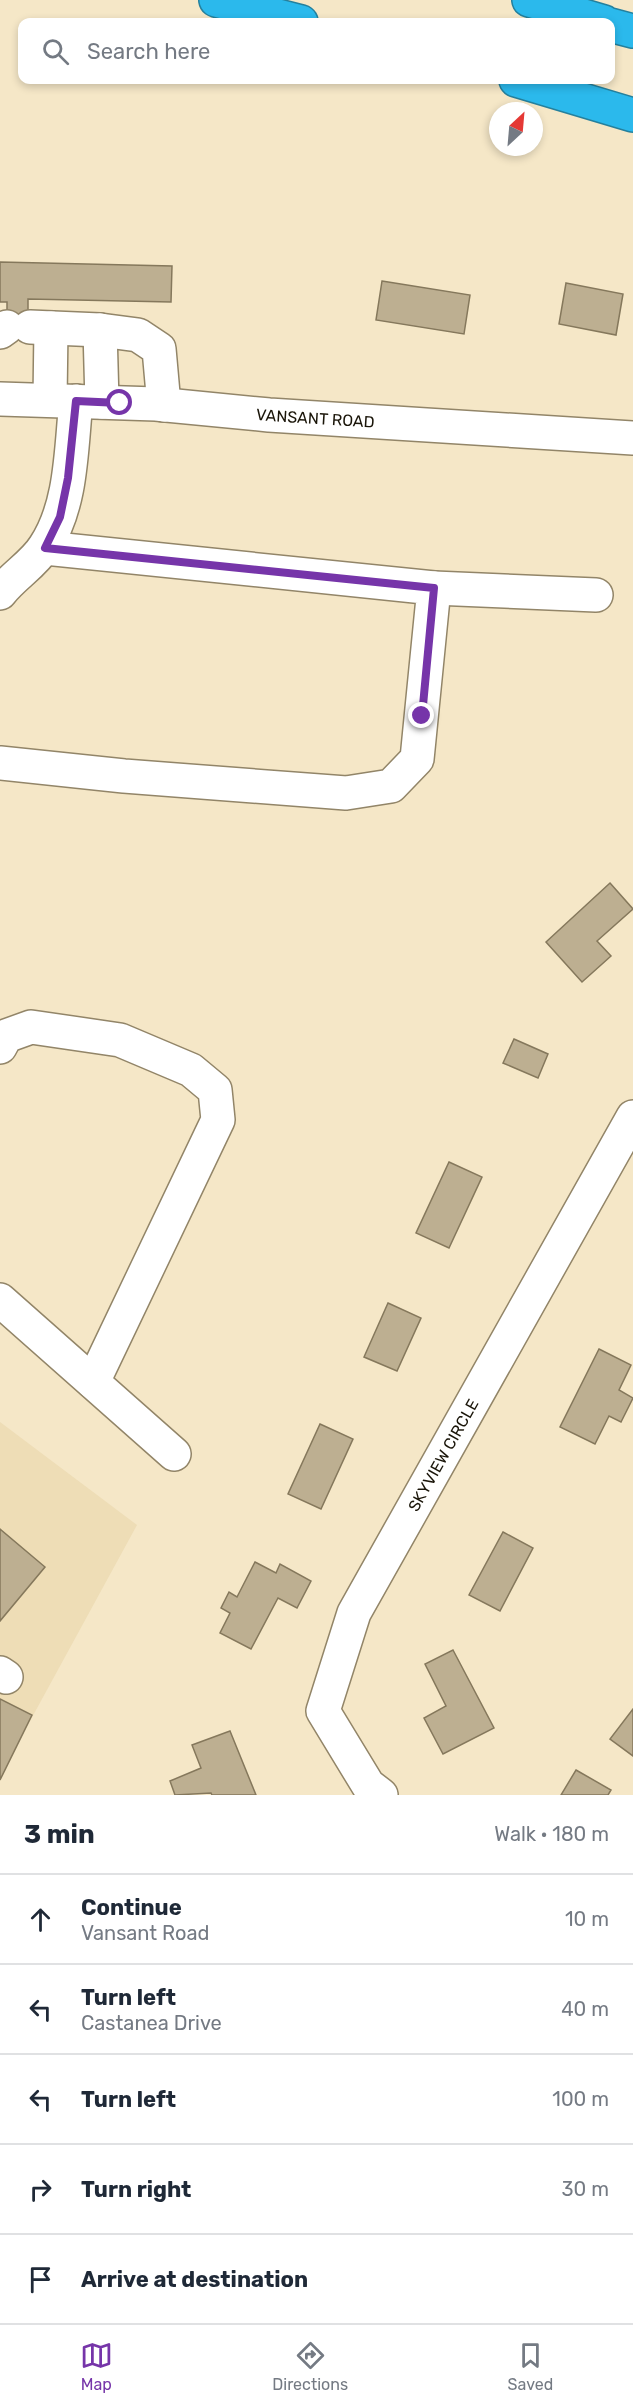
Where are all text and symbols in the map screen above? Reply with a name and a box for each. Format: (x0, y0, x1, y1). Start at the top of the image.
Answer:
search box (18, 18, 615, 84)
icon: search (39, 35, 72, 68)
text: Search here (87, 38, 210, 65)
north arrow (489, 102, 543, 156)
route start (106, 389, 132, 415)
street label: VANSANT ROAD (255, 404, 375, 431)
route end (408, 702, 434, 728)
street label: SKYVIEW CIRCLE (404, 1396, 482, 1515)
text: 3 min (24, 1819, 95, 1850)
text: Walk · 180 m (494, 1822, 609, 1846)
text: Continue (81, 1894, 182, 1921)
icon: ahead (24, 1903, 57, 1936)
text: 10 m (565, 1907, 609, 1931)
text: Vansant Road (81, 1921, 209, 1945)
text: Turn left (81, 1984, 176, 2011)
icon: left (24, 1993, 57, 2026)
text: 40 m (561, 1997, 609, 2021)
text: Castanea Drive (81, 2011, 222, 2035)
icon: left (24, 2083, 57, 2116)
text: Turn left (81, 2086, 176, 2113)
text: 100 m (552, 2087, 609, 2111)
icon: right (24, 2173, 57, 2206)
text: Turn right (81, 2176, 191, 2203)
text: 30 m (562, 2177, 609, 2201)
icon: arrive (24, 2263, 57, 2296)
text: Arrive at destination (81, 2266, 308, 2293)
tab: Map (80, 2339, 113, 2394)
tab: Directions (272, 2339, 348, 2394)
tab: Saved (508, 2339, 553, 2394)

